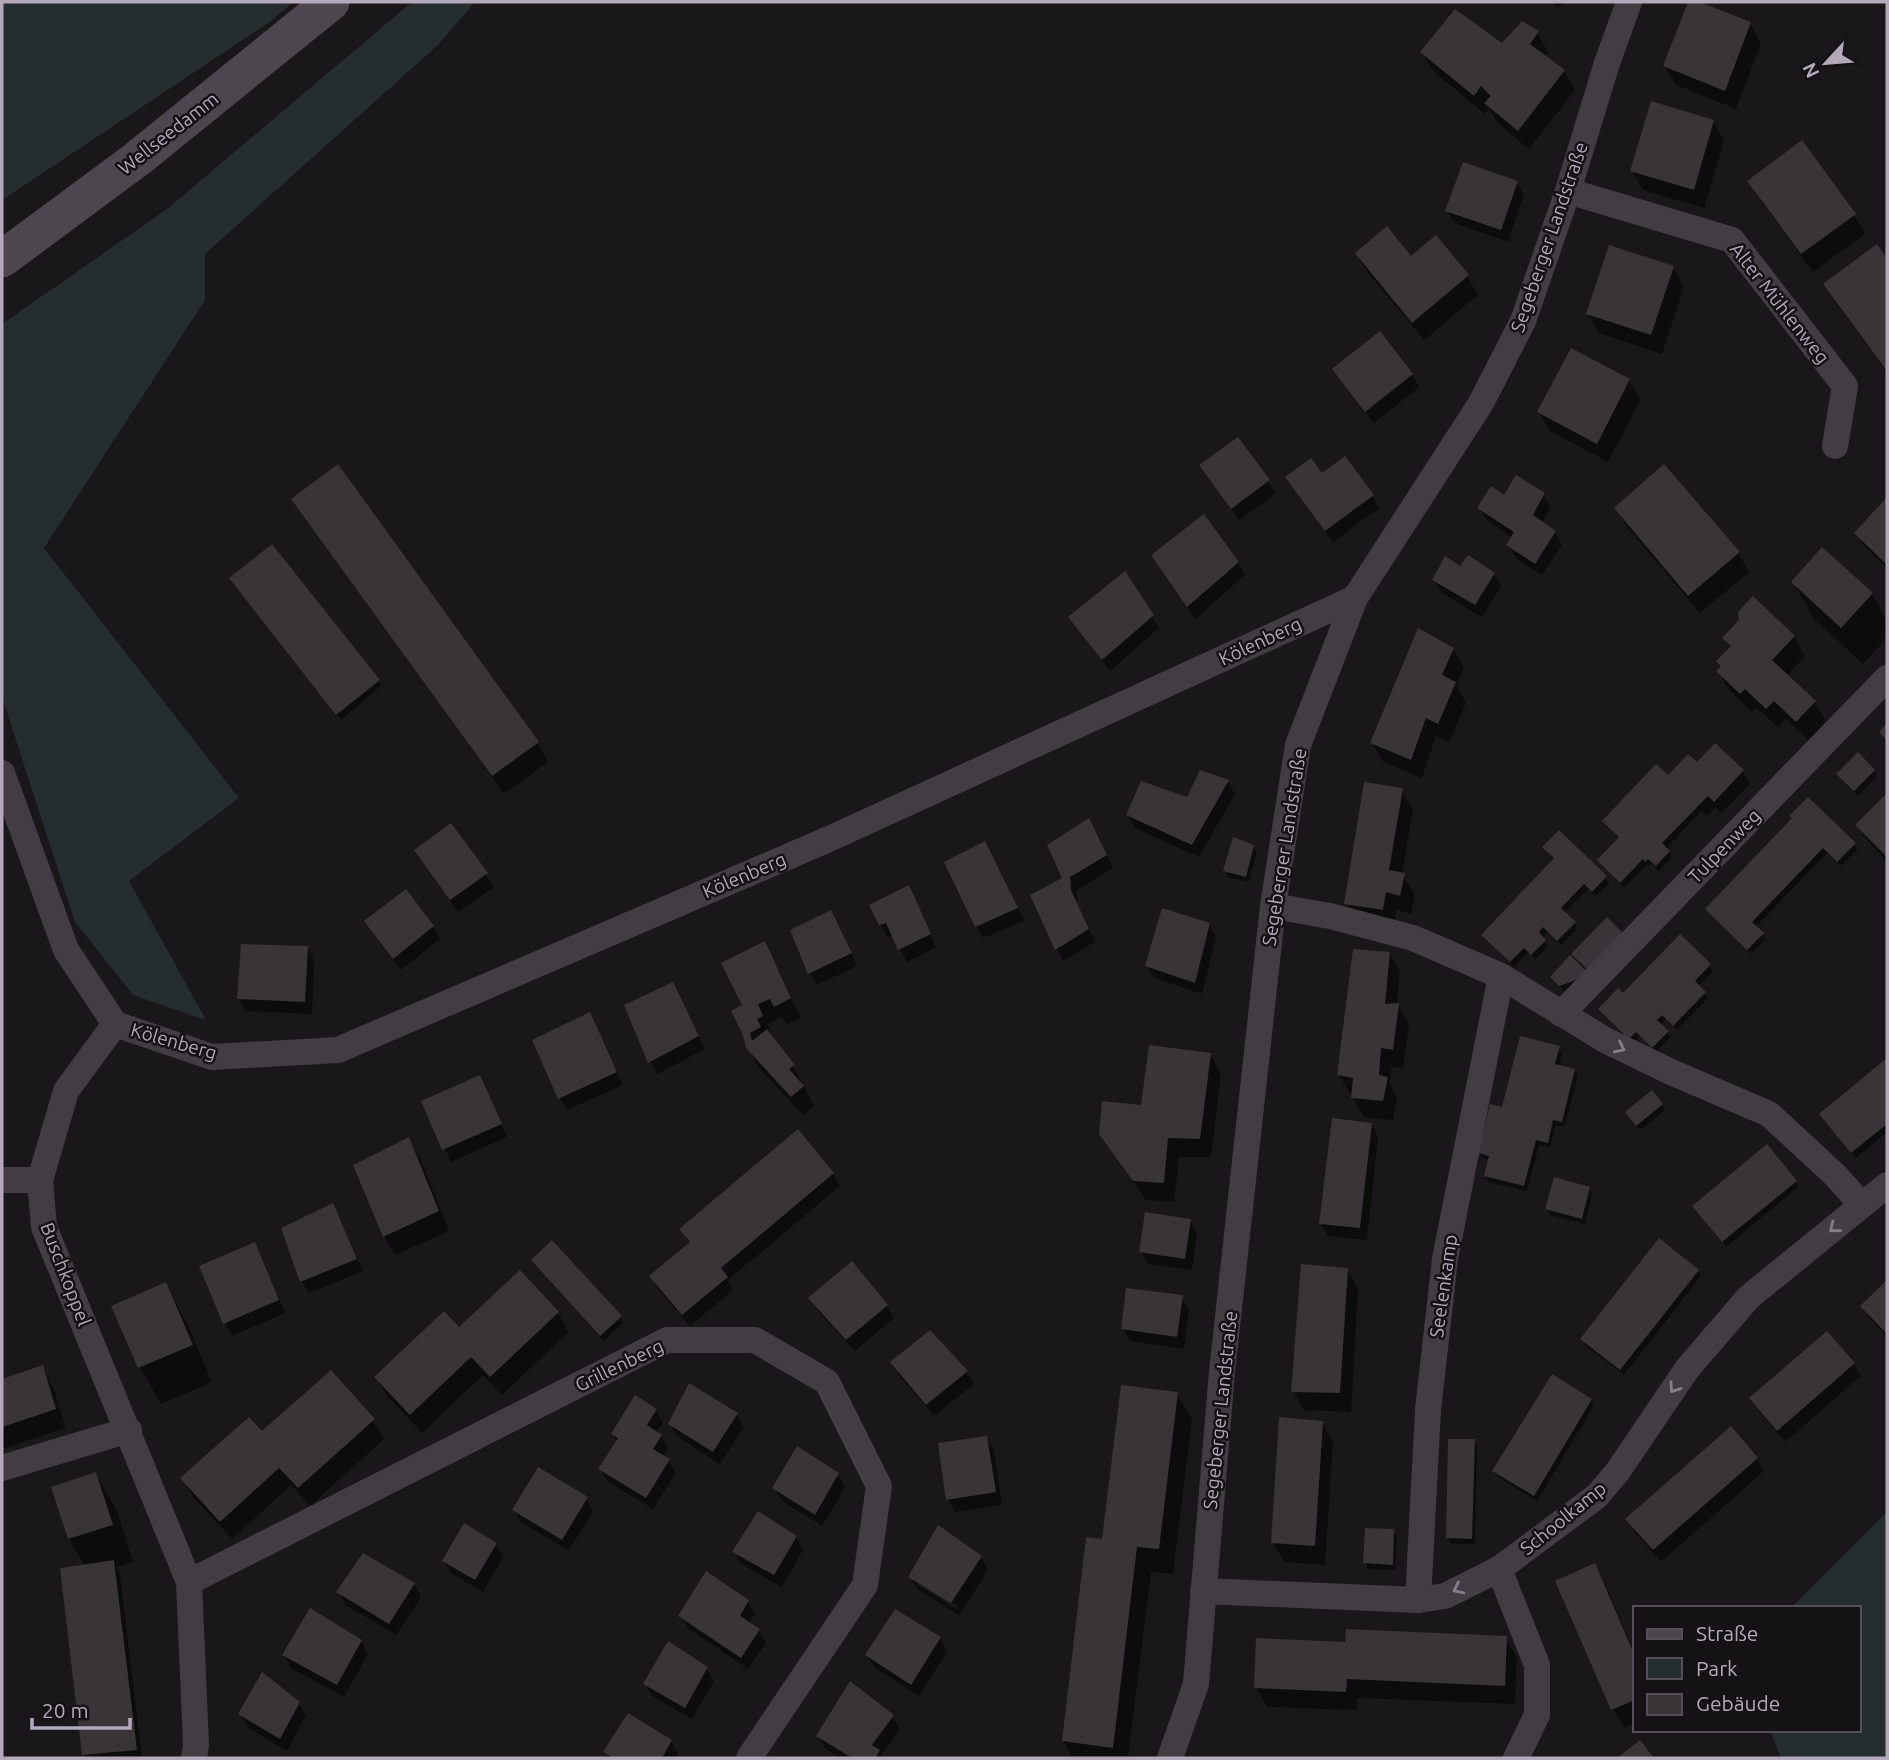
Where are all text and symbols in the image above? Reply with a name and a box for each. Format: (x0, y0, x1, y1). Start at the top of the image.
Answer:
north arrow (1791, 28, 1861, 98)
text: N (1798, 59, 1824, 82)
street label: Wellseedamm (114, 87, 222, 179)
street label: Segeberger Landstraße (1506, 139, 1592, 335)
street label: Alter Mühlenweg (1726, 238, 1834, 368)
street label: Kölenberg (1215, 612, 1305, 670)
street label: Segeberger Landstraße (1258, 747, 1310, 947)
street label: Tulpenweg (1683, 804, 1765, 888)
street label: Kölenberg (699, 848, 789, 902)
street label: Kölenberg (128, 1018, 220, 1064)
one-way arrow (1613, 1039, 1625, 1053)
street label: Buschkoppel (36, 1219, 96, 1329)
one-way arrow (1830, 1219, 1842, 1232)
street label: Seelenkamp (1425, 1233, 1461, 1339)
street label: Segeberger Landstraße (1199, 1310, 1241, 1510)
street label: Grillenberg (571, 1334, 667, 1396)
one-way arrow (1670, 1380, 1683, 1393)
street label: Schoolkamp (1516, 1477, 1610, 1559)
one-way arrow (1453, 1581, 1465, 1595)
legend (1633, 1606, 1861, 1732)
text: Straße (1696, 1621, 1758, 1645)
text: Park (1696, 1656, 1738, 1680)
scale bar (32, 1686, 130, 1730)
text: Gebäude (1696, 1691, 1780, 1715)
text: 20 m (42, 1698, 89, 1722)

